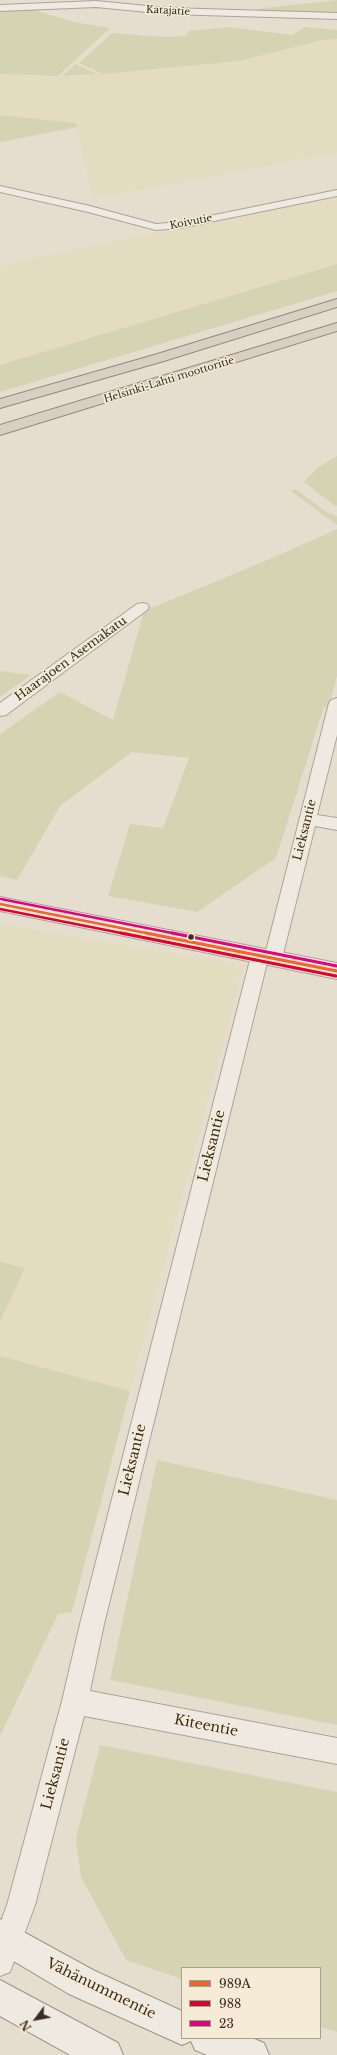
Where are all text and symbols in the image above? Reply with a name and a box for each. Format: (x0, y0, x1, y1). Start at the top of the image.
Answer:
street label: Katajatie (146, 4, 190, 18)
street label: Koivutie (169, 212, 213, 232)
street label: Helsinki-Lahti moottoritie (102, 354, 236, 406)
street label: Haarajoen Asemakatu (12, 614, 130, 704)
street label: Lieksantie (290, 798, 320, 862)
unlabelled marker (186, 932, 196, 942)
street label: Lieksantie (195, 1108, 229, 1184)
street label: Lieksantie (116, 1422, 150, 1498)
street label: Kiteentie (173, 1712, 239, 1740)
street label: Lieksantie (38, 1736, 74, 1812)
street label: Vähänummentie (44, 1955, 158, 2023)
legend (181, 1967, 321, 2039)
text: 989A (219, 1976, 251, 1991)
text: 988 (219, 1996, 241, 2011)
north arrow (16, 1999, 56, 2039)
text: 23 (219, 2016, 234, 2031)
text: N (17, 2017, 35, 2033)

